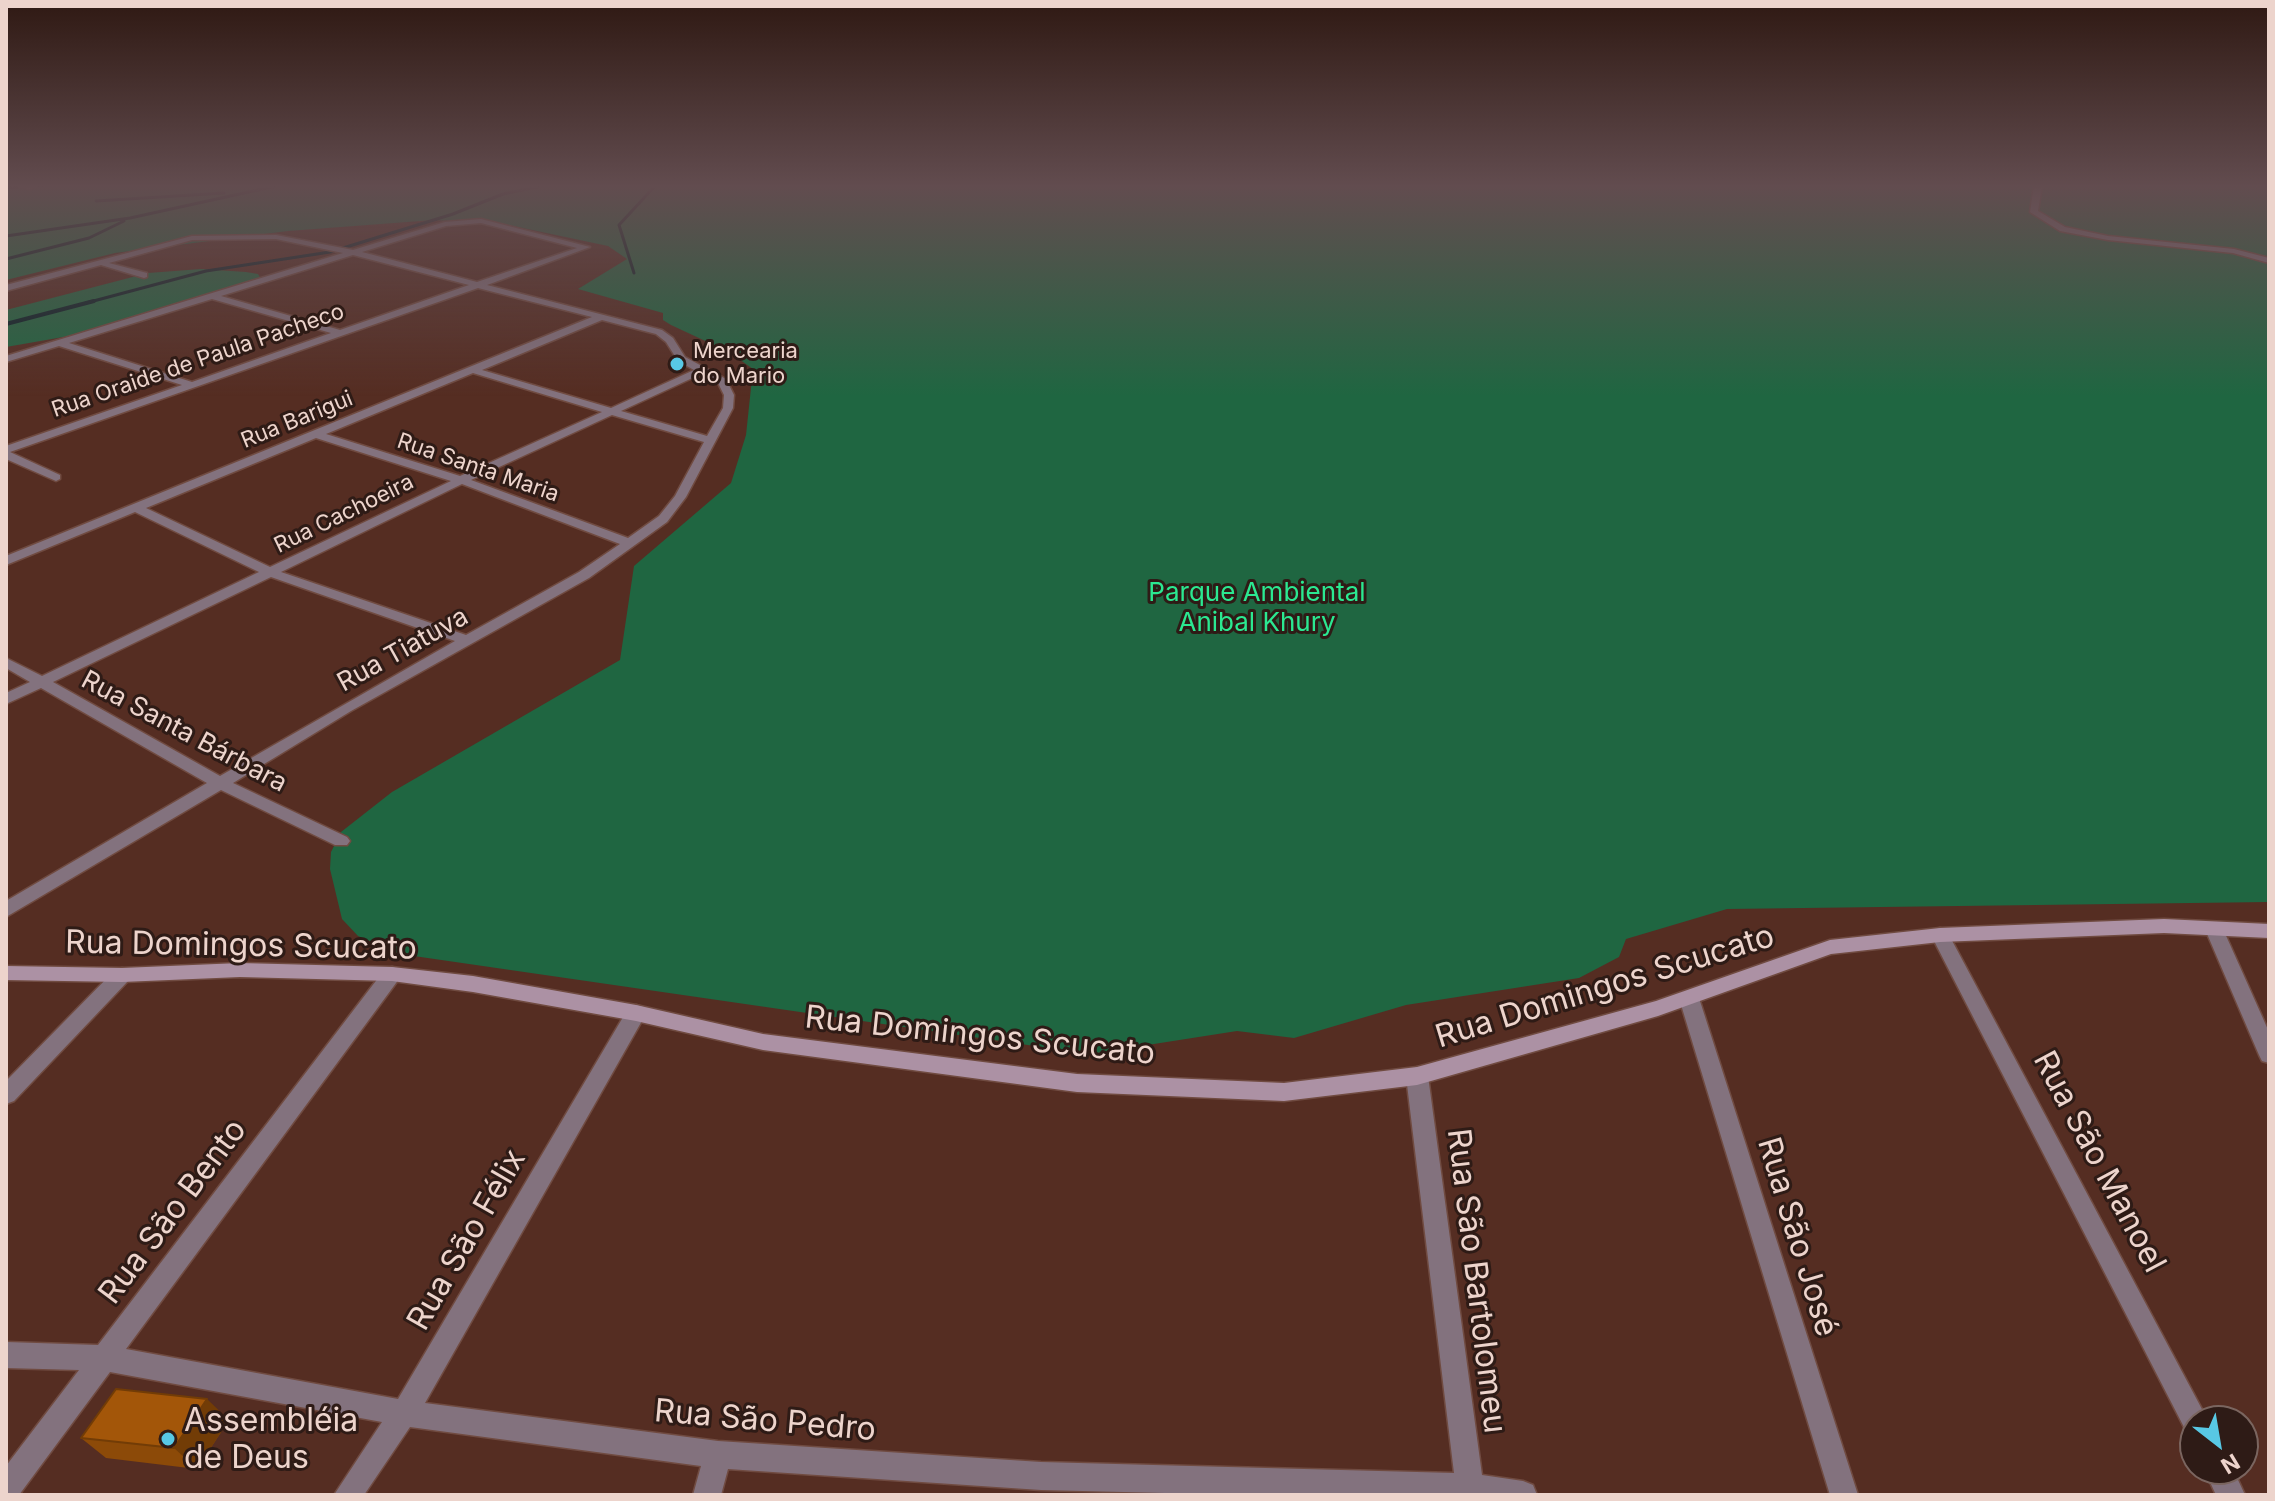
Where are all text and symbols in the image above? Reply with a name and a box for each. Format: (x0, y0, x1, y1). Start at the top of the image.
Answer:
street label: Rua Oraide de Paula Pacheco (48, 298, 348, 424)
place label: Mercearia do Mario (693, 338, 798, 390)
marker: Mercearia do Mario (668, 355, 686, 373)
street label: Rua Barigui (237, 386, 357, 454)
street label: Rua Santa Maria (394, 428, 562, 508)
street label: Rua Cachoeira (270, 469, 418, 559)
park label: Parque Ambiental Anibal Khury (1148, 577, 1366, 638)
street label: Rua Tiatuva (332, 601, 474, 699)
street label: Rua Santa Bárbara (76, 665, 292, 799)
street label: Rua Domingos Scucato (1431, 917, 1779, 1057)
street label: Rua Domingos Scucato (65, 924, 417, 968)
street label: Rua Domingos Scucato (803, 999, 1157, 1073)
street label: Rua São Manoel (2025, 1045, 2173, 1279)
street label: Rua São Bento (91, 1112, 255, 1312)
street label: Rua São Bartolomeu (1438, 1127, 1514, 1435)
street label: Rua São José (1748, 1133, 1846, 1341)
street label: Rua São Félix (400, 1143, 534, 1337)
street label: Rua São Pedro (653, 1392, 877, 1450)
place label: Assembléia de Deus (184, 1402, 358, 1477)
north arrow (2179, 1405, 2259, 1485)
marker: Assembléia de Deus (159, 1430, 177, 1448)
text: N (2216, 1448, 2244, 1479)

